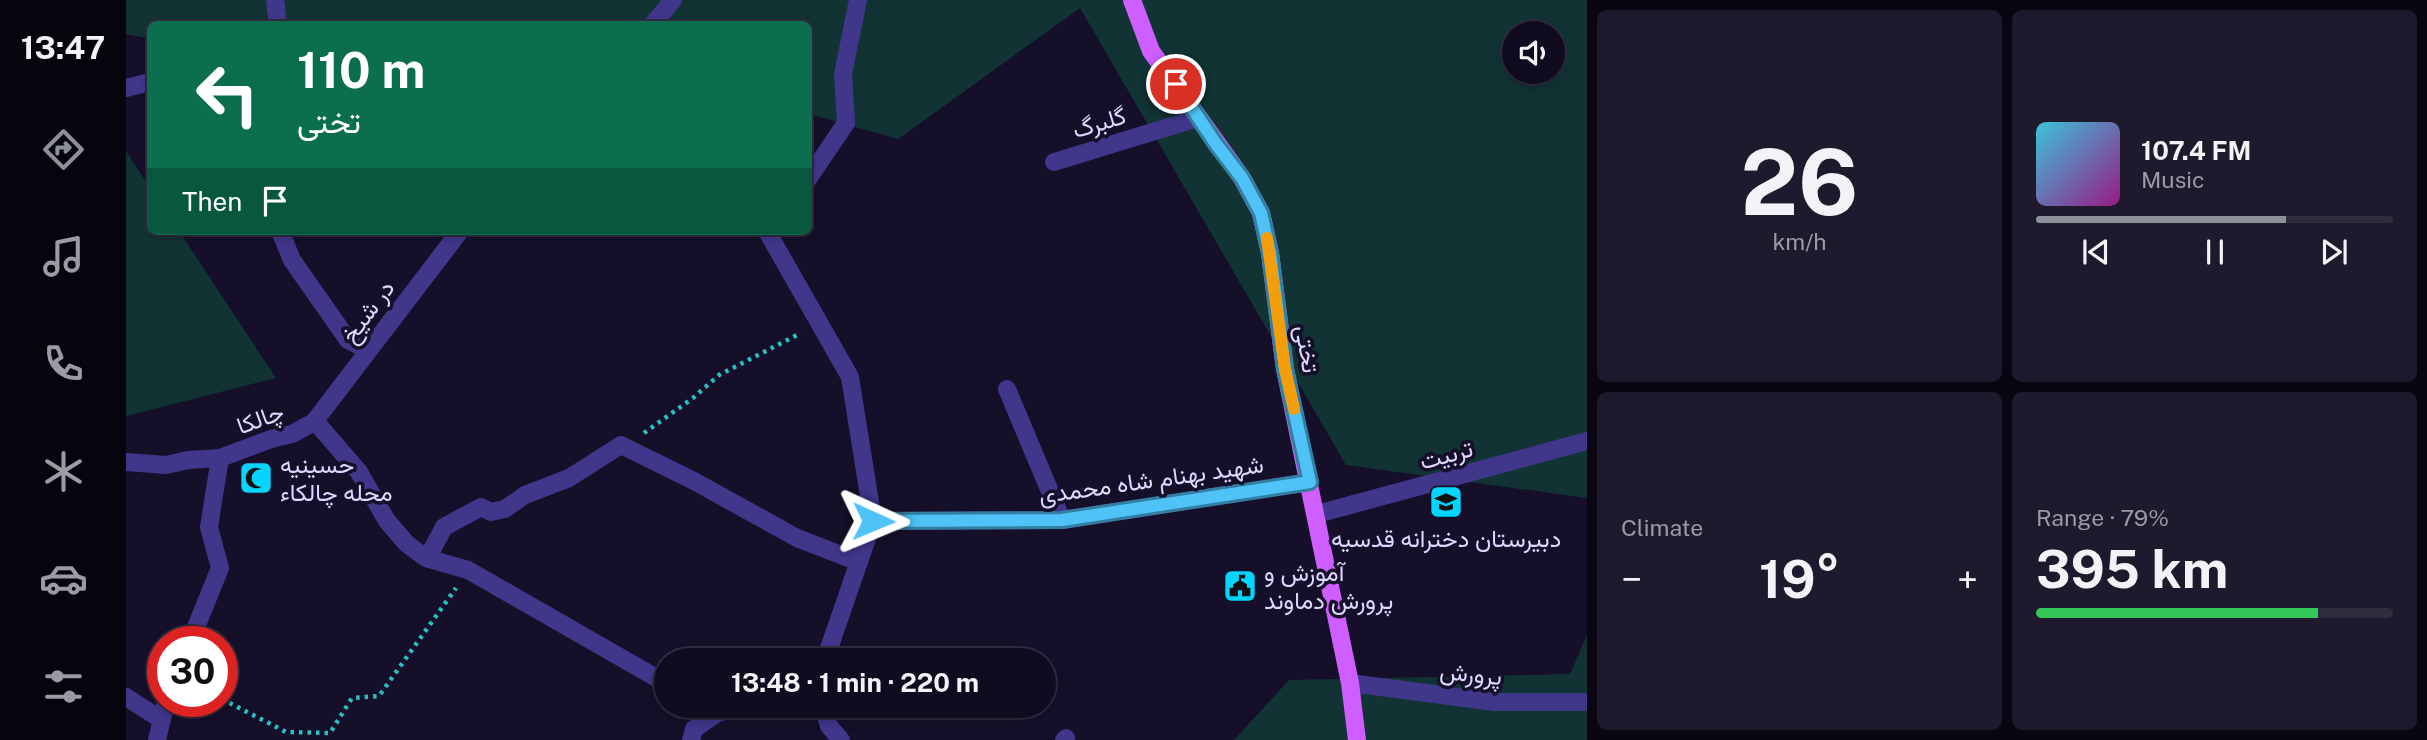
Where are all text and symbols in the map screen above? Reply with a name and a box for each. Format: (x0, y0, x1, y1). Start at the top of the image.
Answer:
map controls (1502, 21, 1565, 84)
button: sound (1502, 21, 1565, 84)
text: 13:47 (21, 29, 105, 66)
text: 110 m (297, 41, 425, 99)
icon: left (182, 49, 273, 140)
pin (1146, 54, 1206, 114)
icon: arrive (1157, 65, 1195, 103)
street label: گلبرگ (1069, 101, 1130, 145)
text: تختی (297, 103, 361, 140)
icon: directions (39, 125, 88, 174)
text: 26 (1741, 129, 1858, 235)
text: 107.4 FM (2141, 135, 2251, 166)
text: Music (2141, 166, 2205, 193)
icon: arrive (256, 182, 294, 220)
text: Then (182, 186, 242, 217)
text: km/h (1772, 228, 1827, 255)
icon: music (39, 232, 88, 281)
icon: previous (2077, 233, 2115, 271)
icon: pause (2196, 233, 2234, 271)
icon: next (2315, 233, 2353, 271)
street label: در شیخ (334, 274, 403, 350)
street label: تختی (1289, 323, 1326, 375)
icon: phone (39, 339, 88, 388)
street label: چالکا (233, 397, 288, 442)
street label: تربیت (1416, 433, 1476, 476)
icon: climate (39, 447, 88, 496)
street label: شهید بهنام شاه محمدی (1037, 449, 1266, 512)
place label: حسینیه محله چالکاء (280, 450, 393, 509)
mosque icon: حسینیه محله چالکاء (237, 459, 275, 497)
school or university icon: دبیرستان دخترانه قدسیه (1427, 483, 1465, 521)
position arrow (836, 484, 910, 558)
text: Range · 79% (2036, 504, 2169, 531)
text: Climate (1621, 514, 1703, 541)
place label: دبیرستان دخترانه قدسیه (1331, 524, 1561, 554)
text: 395 km (2036, 539, 2228, 600)
text: 19° (1759, 549, 1840, 610)
icon: car (39, 554, 88, 603)
text: − (1621, 557, 1642, 602)
text: + (1957, 557, 1978, 602)
place label: آموزش و پرورش دماوند (1264, 558, 1393, 617)
public building icon: آموزش و پرورش دماوند (1221, 567, 1259, 605)
speed limit sign: 30 (147, 626, 238, 717)
street label: پرورش (1438, 656, 1504, 693)
icon: filters (39, 662, 88, 711)
text: 13:48 · 1 min · 220 m (731, 667, 979, 698)

